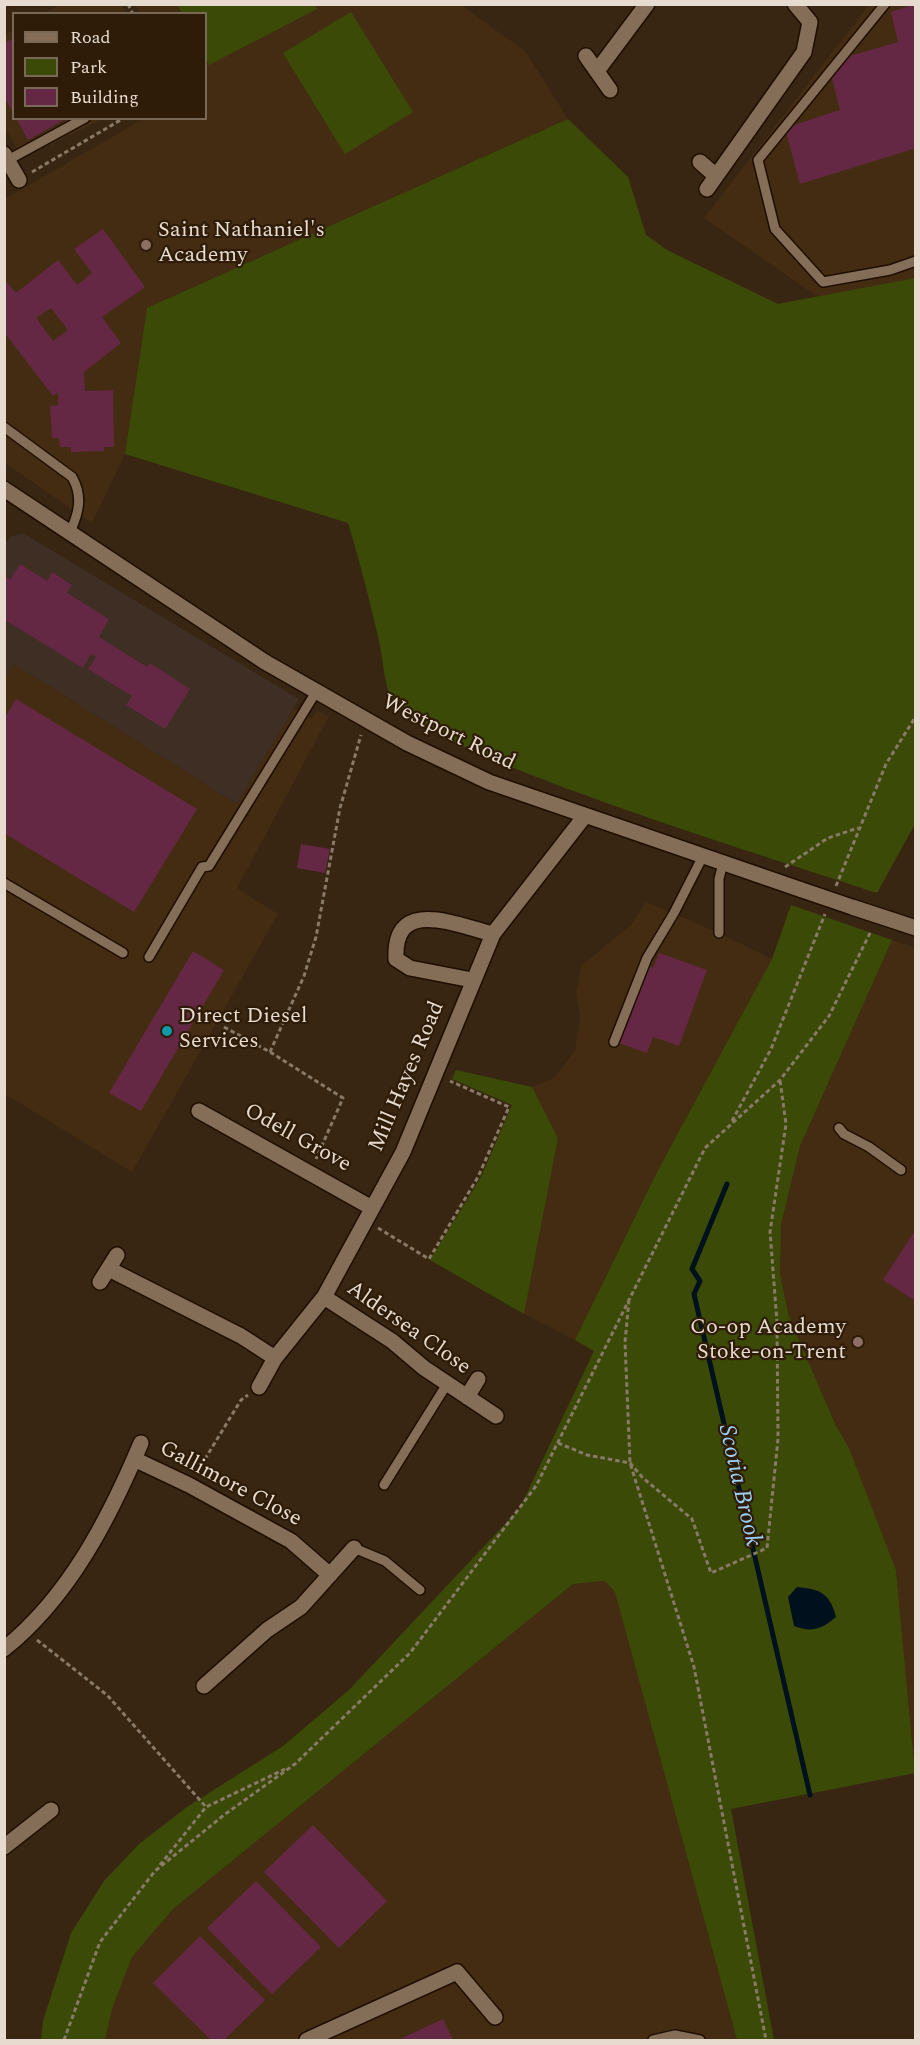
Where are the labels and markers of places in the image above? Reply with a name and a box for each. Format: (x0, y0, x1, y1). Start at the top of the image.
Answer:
place label: Saint Nathaniel's Academy (158, 219, 325, 270)
marker: Saint Nathaniel's Academy (139, 238, 153, 252)
place label: Direct Diesel Services (179, 1005, 307, 1056)
marker: Direct Diesel Services (160, 1024, 174, 1038)
place label: Co-op Academy Stoke-on-Trent (690, 1316, 846, 1368)
marker: Co-op Academy Stoke-on-Trent (851, 1335, 865, 1349)

